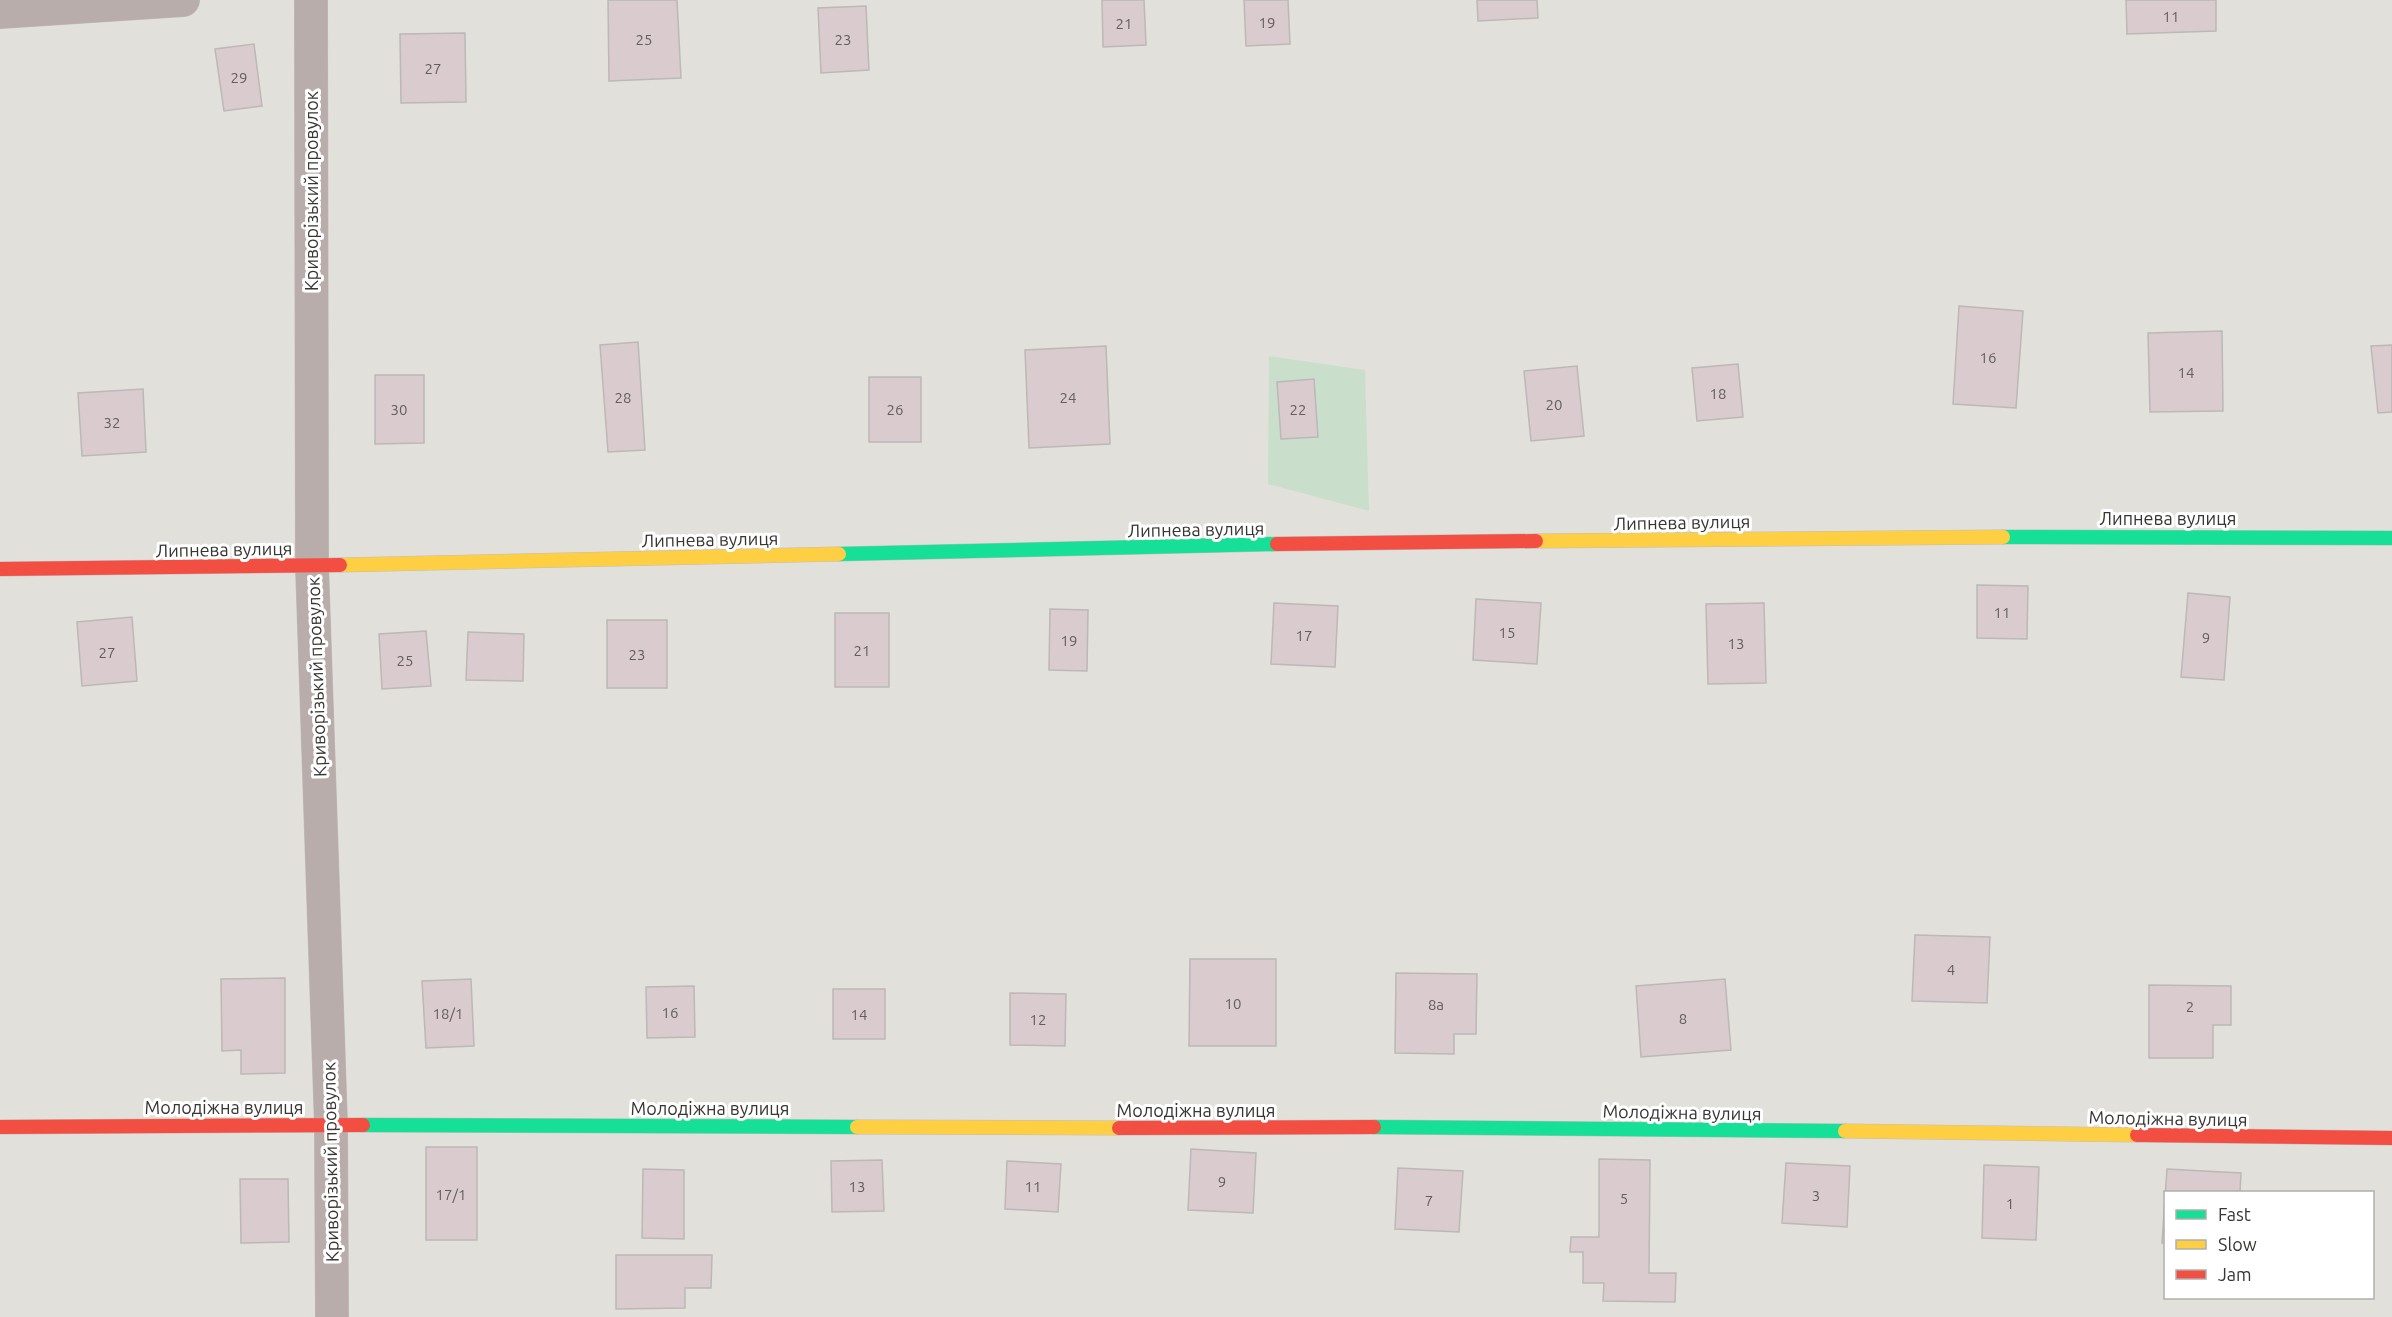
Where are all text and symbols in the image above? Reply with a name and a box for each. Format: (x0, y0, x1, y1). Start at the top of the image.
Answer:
house number: 11 (2163, 8, 2179, 25)
house number: 19 (1259, 14, 1275, 31)
house number: 21 (1116, 15, 1132, 32)
house number: 25 (636, 31, 652, 48)
house number: 23 (835, 31, 851, 48)
house number: 27 (425, 60, 441, 77)
house number: 29 (231, 69, 247, 86)
street label: Криворізький провулок (301, 91, 321, 291)
house number: 16 (1980, 349, 1996, 366)
house number: 14 (2178, 364, 2194, 381)
house number: 18 (1710, 385, 1726, 402)
house number: 28 (615, 389, 631, 406)
house number: 24 (1060, 389, 1076, 406)
house number: 20 (1546, 396, 1562, 413)
house number: 30 (391, 401, 407, 418)
house number: 26 (887, 401, 903, 418)
house number: 22 (1290, 401, 1306, 418)
house number: 32 (104, 414, 120, 431)
street label: Липнева вулиця (2100, 508, 2236, 528)
street label: Липнева вулиця (1613, 511, 1751, 533)
street label: Липнева вулиця (1127, 518, 1265, 540)
street label: Липнева вулиця (641, 528, 779, 550)
street label: Липнева вулиця (155, 538, 293, 560)
street label: Криворізький провулок (303, 577, 329, 777)
house number: 11 (1994, 604, 2010, 621)
house number: 15 (1499, 624, 1515, 641)
house number: 17 (1296, 627, 1312, 644)
house number: 9 (2202, 629, 2210, 646)
house number: 19 (1061, 632, 1077, 649)
house number: 13 (1728, 635, 1744, 652)
house number: 21 (854, 642, 870, 659)
house number: 27 (99, 644, 115, 661)
house number: 23 (629, 646, 645, 663)
house number: 25 (397, 652, 413, 669)
house number: 4 (1947, 961, 1955, 978)
house number: 10 (1225, 995, 1241, 1012)
house number: 8а (1428, 996, 1444, 1013)
house number: 2 (2186, 998, 2194, 1015)
house number: 16 (662, 1004, 678, 1021)
house number: 18/1 (433, 1005, 463, 1022)
house number: 14 (851, 1006, 867, 1023)
house number: 8 (1679, 1010, 1687, 1027)
house number: 12 (1030, 1011, 1046, 1028)
street label: Криворізький провулок (318, 1062, 342, 1262)
street label: Молодіжна вулиця (144, 1097, 304, 1117)
street label: Молодіжна вулиця (630, 1098, 790, 1118)
street label: Молодіжна вулиця (1116, 1100, 1276, 1120)
street label: Молодіжна вулиця (1602, 1101, 1762, 1123)
street label: Молодіжна вулиця (2088, 1107, 2248, 1129)
house number: 9 (1218, 1173, 1226, 1190)
house number: 13 (849, 1178, 865, 1195)
house number: 11 (1025, 1178, 1041, 1195)
house number: 17/1 (436, 1186, 466, 1203)
house number: 3 (1812, 1187, 1820, 1204)
house number: 5 (1620, 1190, 1628, 1207)
legend (2164, 1191, 2374, 1299)
house number: 7 (1425, 1192, 1433, 1209)
house number: 1 (2006, 1195, 2014, 1212)
text: Fast (2218, 1204, 2251, 1224)
text: Slow (2218, 1234, 2257, 1254)
text: Jam (2218, 1264, 2252, 1284)

